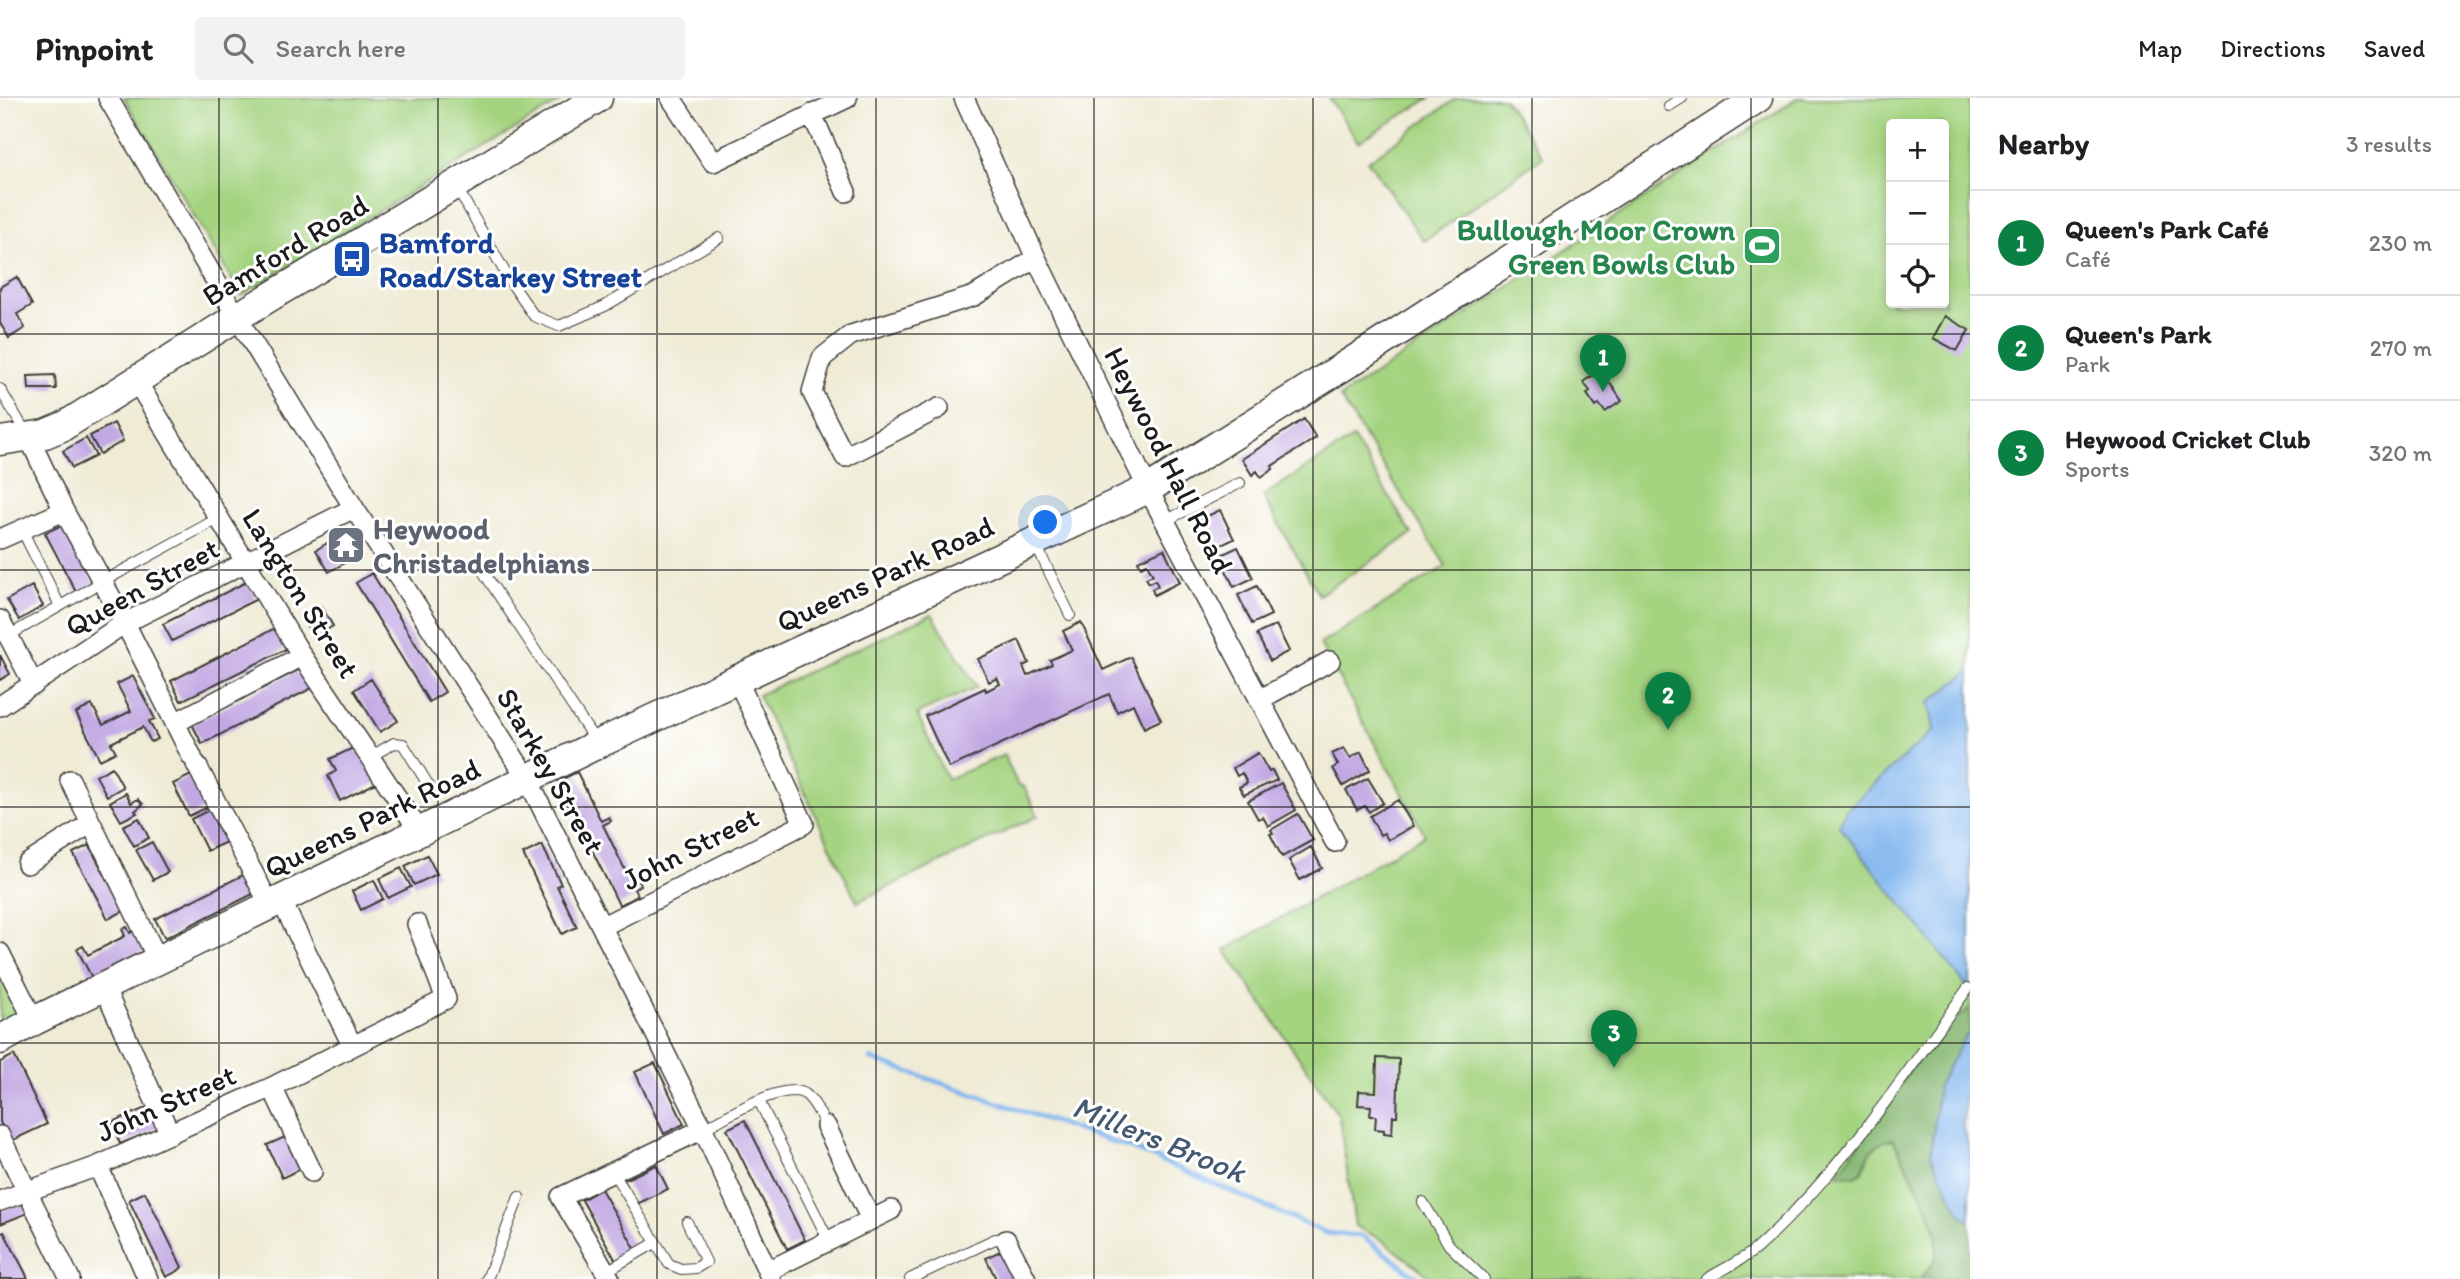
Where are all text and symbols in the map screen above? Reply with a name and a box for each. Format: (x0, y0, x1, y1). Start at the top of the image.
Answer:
search box (195, 17, 685, 80)
text: Pinpoint (35, 29, 153, 68)
icon: search (219, 29, 257, 67)
text: Search here (275, 32, 406, 64)
text: Map (2138, 34, 2182, 63)
text: Directions (2220, 34, 2326, 63)
text: Saved (2364, 34, 2425, 63)
map controls (1886, 119, 1949, 308)
button: + (1886, 119, 1949, 182)
text: Nearby (1998, 125, 2089, 162)
text: 3 results (2346, 130, 2432, 158)
button: − (1886, 182, 1949, 245)
street label: Bamford Road (195, 186, 375, 314)
place label: Bullough Moor Crown Green Bowls Club (1457, 211, 1736, 282)
text: Queen's Park Café (2065, 213, 2269, 245)
place label: Bamford Road/Starkey Street (379, 224, 642, 295)
sports icon: Bullough Moor Crown Green Bowls Club (1741, 225, 1783, 267)
text: 1 (2016, 229, 2026, 257)
text: 230 m (2369, 229, 2432, 257)
bus stop icon: Bamford Road/Starkey Street (331, 238, 373, 280)
button: locate (1886, 245, 1949, 308)
text: Café (2065, 245, 2111, 273)
text: Queen's Park (2065, 318, 2211, 350)
pin: 1 (1580, 334, 1626, 392)
text: 2 (2015, 334, 2027, 362)
text: 270 m (2370, 334, 2432, 362)
street label: Heywood Hall Road (1096, 341, 1242, 579)
text: Park (2065, 350, 2110, 378)
text: Heywood Cricket Club (2065, 423, 2311, 455)
text: 3 (2015, 439, 2027, 467)
text: 320 m (2369, 439, 2432, 467)
text: Sports (2065, 455, 2129, 483)
street label: Langton Street (234, 501, 368, 685)
your location (1028, 505, 1062, 539)
street label: Queens Park Road (770, 507, 1000, 641)
place label: Heywood Christadelphians (373, 510, 590, 581)
temple icon: Heywood Christadelphians (325, 524, 367, 566)
street label: Queen Street (58, 529, 226, 645)
pin: 2 (1645, 672, 1691, 730)
street label: Starkey Street (489, 681, 613, 861)
street label: Queens Park Road (258, 750, 486, 886)
street label: John Street (616, 798, 764, 898)
pin: 3 (1591, 1010, 1637, 1068)
street label: John Street (91, 1056, 241, 1150)
water label: Millers Brook (1067, 1087, 1252, 1191)

